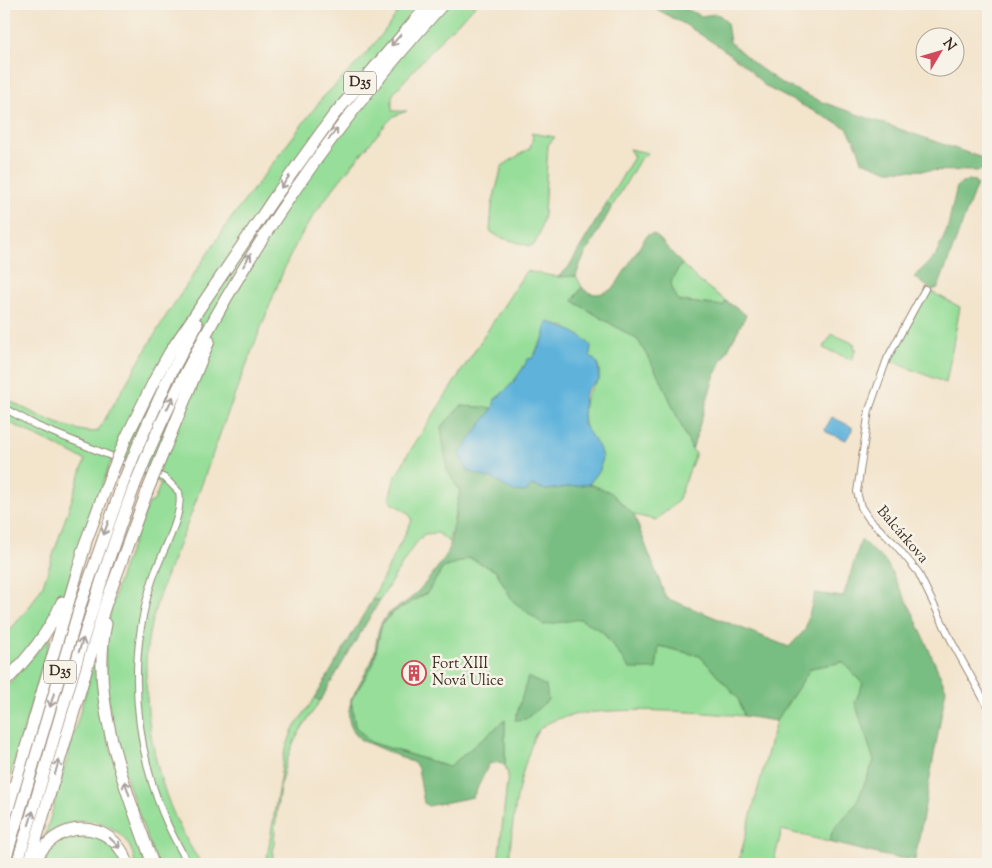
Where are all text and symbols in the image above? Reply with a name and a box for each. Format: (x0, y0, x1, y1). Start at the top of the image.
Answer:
north arrow (914, 28, 964, 78)
one-way arrow (391, 33, 402, 46)
text: N (937, 35, 960, 56)
road number: D35 (344, 72, 376, 95)
one-way arrow (328, 127, 338, 141)
one-way arrow (280, 175, 290, 189)
one-way arrow (242, 254, 252, 268)
one-way arrow (166, 396, 176, 411)
street label: Balcárkova (871, 502, 933, 568)
one-way arrow (101, 520, 110, 535)
one-way arrow (76, 637, 86, 653)
place label: Fort XIII Nová Ulice (432, 654, 504, 692)
road number: D35 (44, 660, 76, 684)
building icon: Fort XIII Nová Ulice (401, 660, 427, 686)
one-way arrow (46, 691, 56, 707)
one-way arrow (52, 759, 62, 775)
one-way arrow (122, 781, 131, 797)
one-way arrow (26, 810, 36, 826)
one-way arrow (109, 837, 121, 849)

